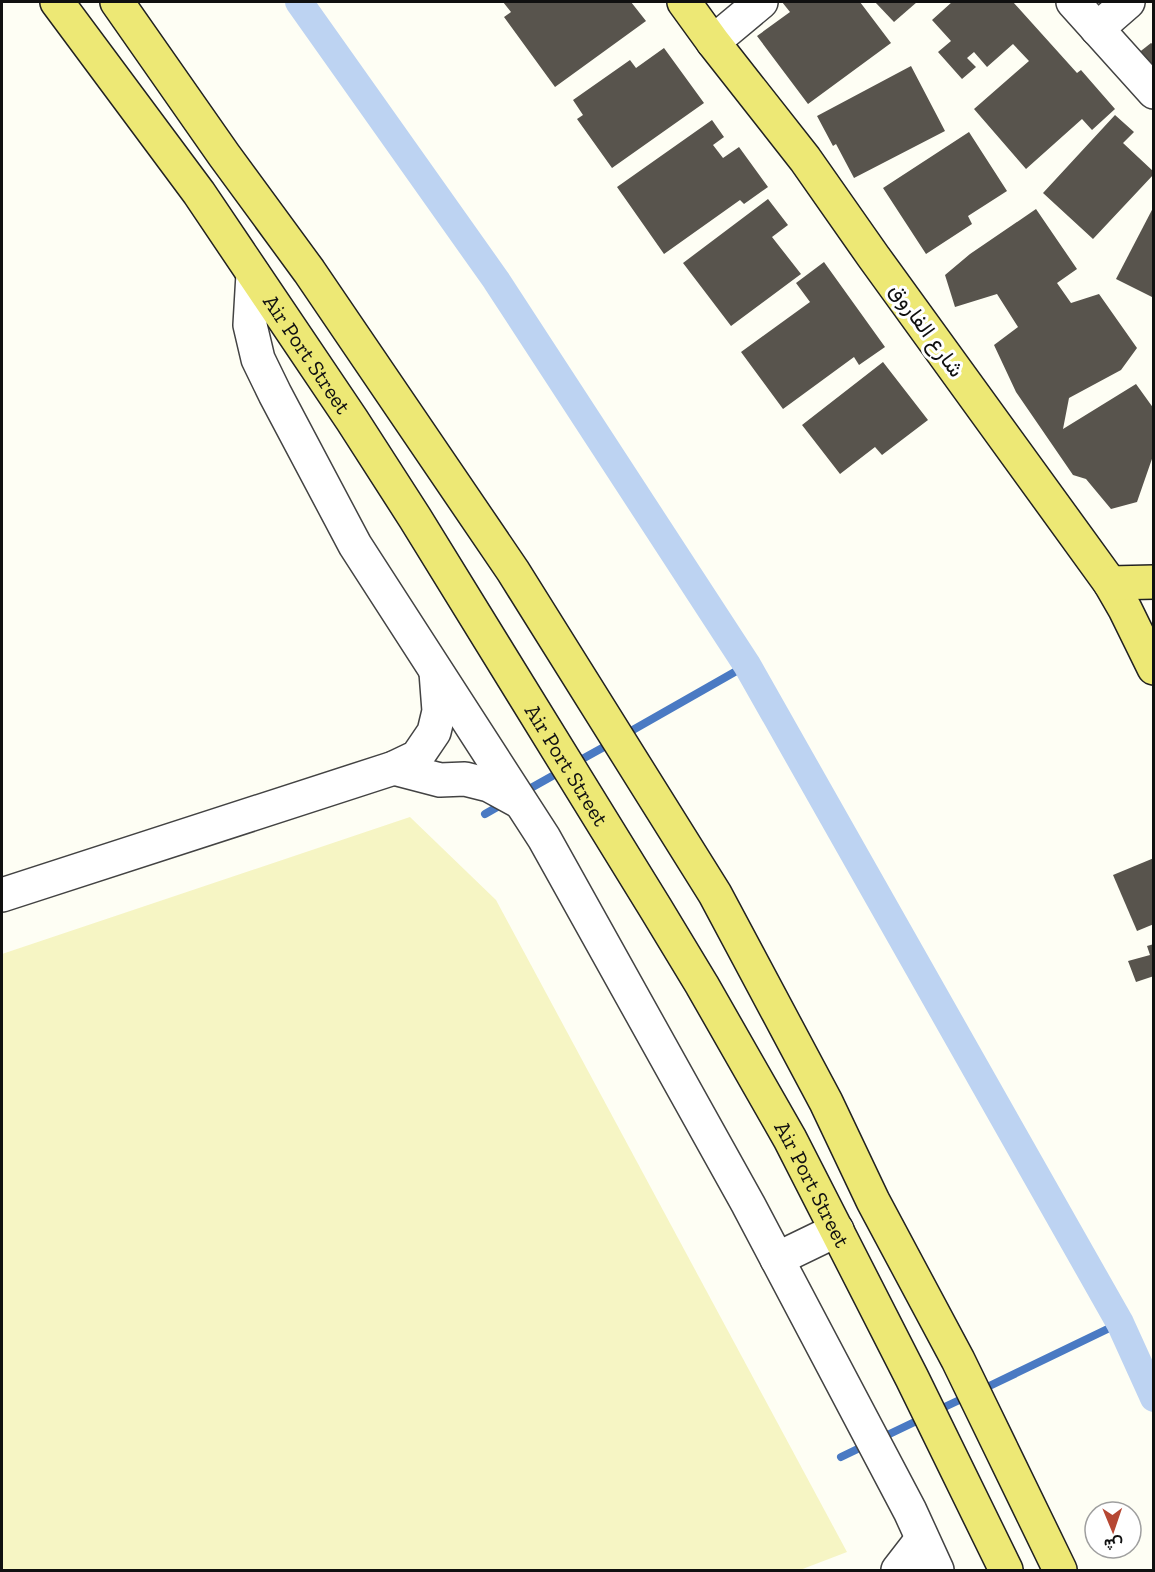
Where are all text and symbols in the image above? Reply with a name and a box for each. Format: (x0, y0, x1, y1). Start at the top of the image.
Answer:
street label: شارع الفاروق (883, 278, 970, 383)
street label: Air Port Street (258, 289, 358, 419)
street label: Air Port Street (519, 699, 615, 831)
street label: Air Port Street (769, 1116, 857, 1252)
north arrow (1083, 1500, 1143, 1560)
text: ش (1104, 1535, 1123, 1554)

